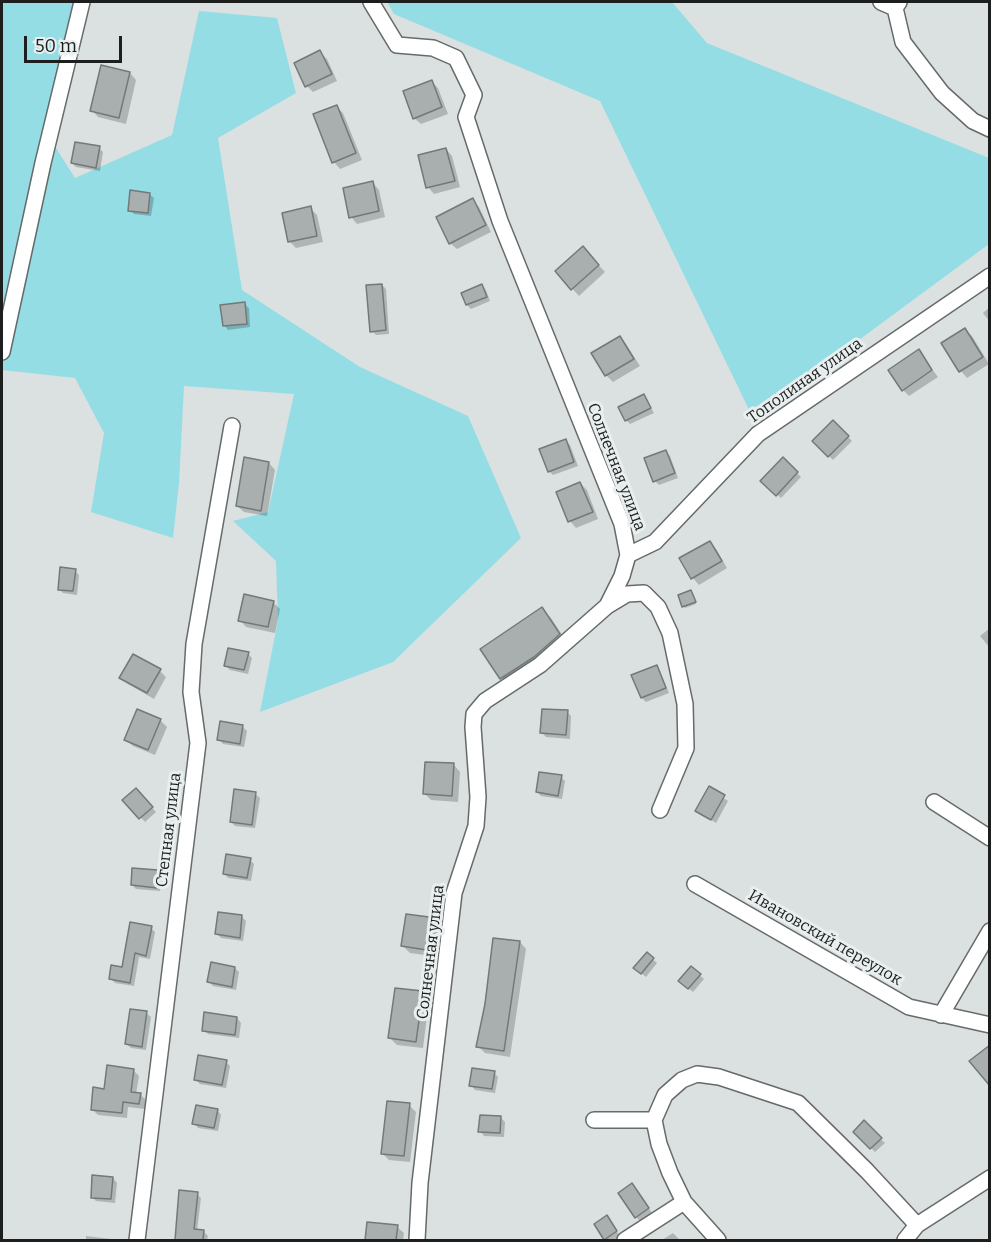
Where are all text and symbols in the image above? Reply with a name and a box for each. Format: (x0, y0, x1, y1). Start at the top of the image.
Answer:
scale bar (27, 24, 124, 62)
text: 50 m (35, 35, 77, 57)
street label: Тополиная улица (744, 334, 866, 428)
street label: Солнечная улица (583, 400, 649, 534)
street label: Степная улица (152, 772, 186, 888)
street label: Солнечная улица (413, 884, 449, 1020)
street label: Ивановский переулок (745, 886, 905, 990)

